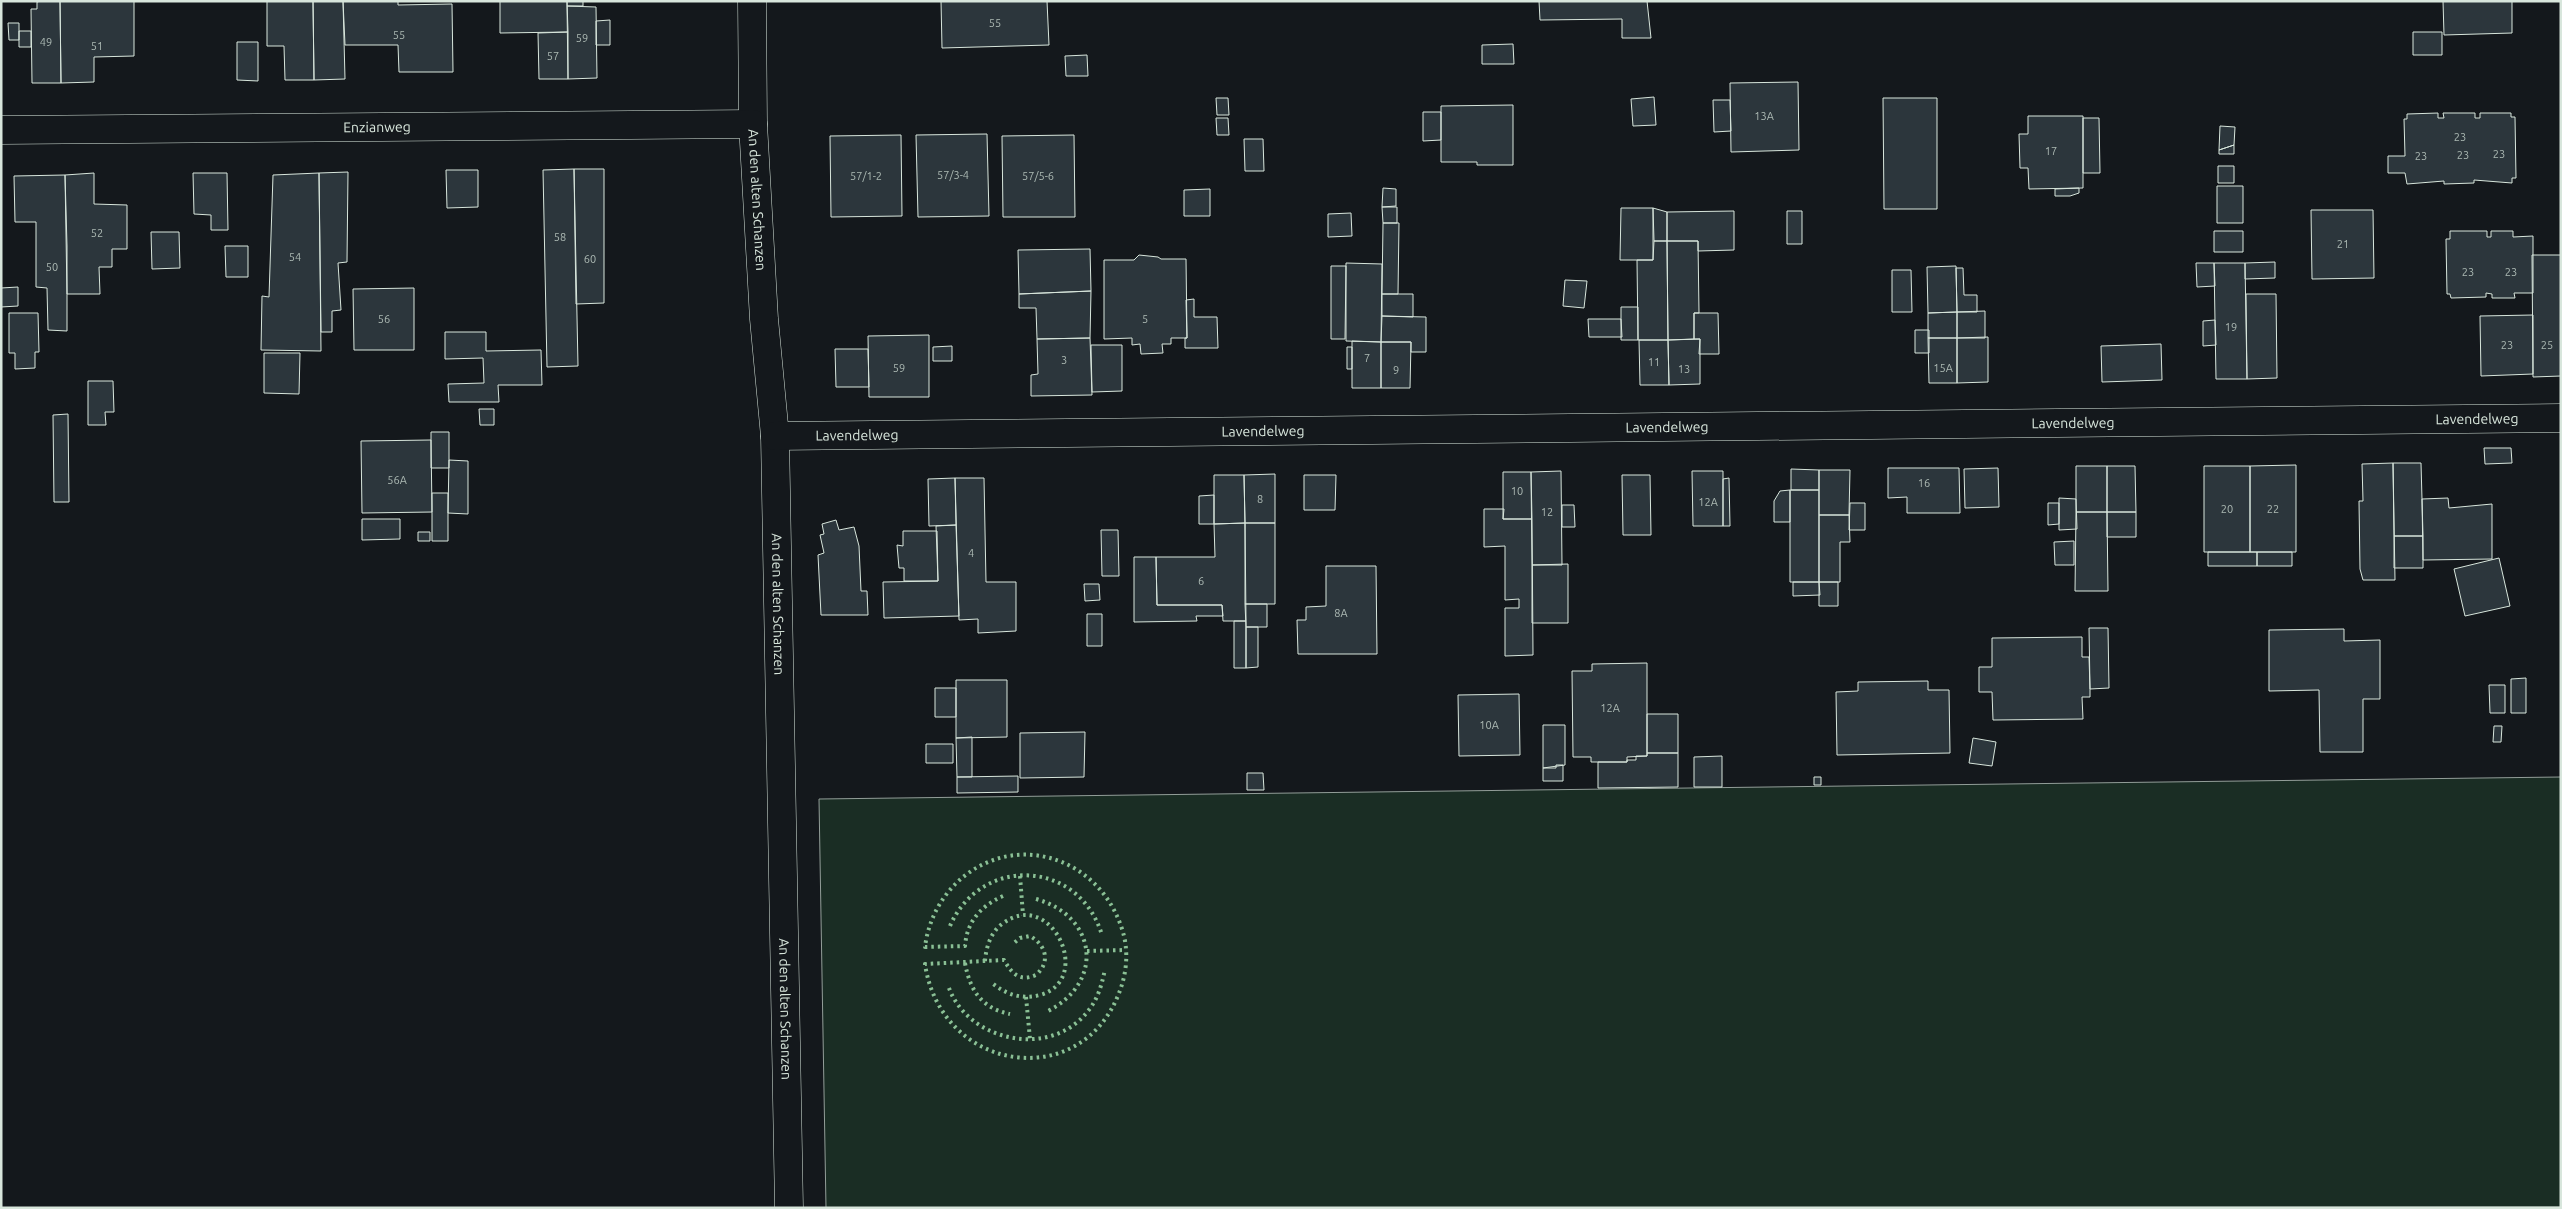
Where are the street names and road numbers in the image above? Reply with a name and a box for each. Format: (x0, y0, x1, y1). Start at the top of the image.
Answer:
street label: Enzianweg (343, 119, 411, 135)
street label: An den alten Schanzen (745, 129, 769, 271)
street label: Lavendelweg (2435, 410, 2519, 427)
street label: Lavendelweg (2031, 415, 2115, 431)
street label: Lavendelweg (1625, 419, 1709, 435)
street label: Lavendelweg (1221, 423, 1305, 440)
street label: Lavendelweg (815, 427, 899, 444)
street label: An den alten Schanzen (769, 533, 787, 675)
street label: An den alten Schanzen (776, 938, 795, 1080)

